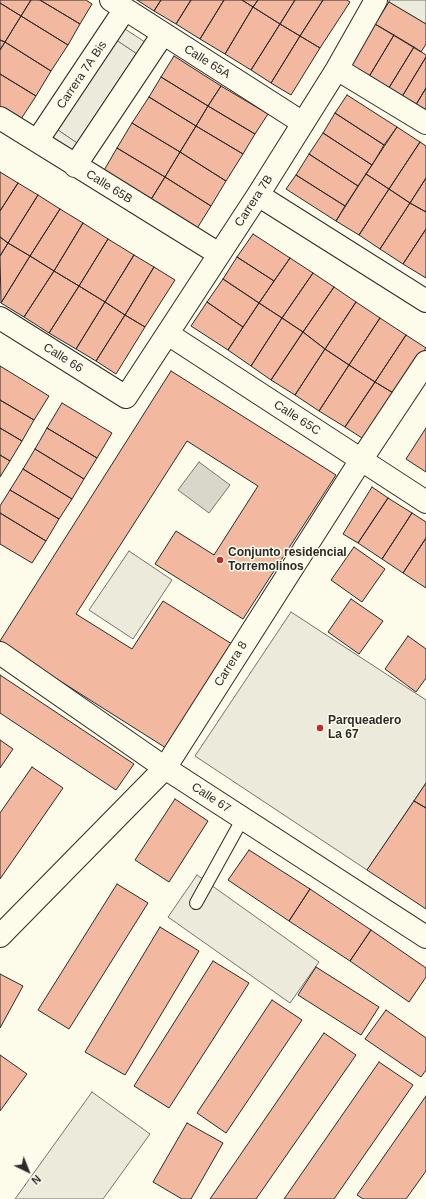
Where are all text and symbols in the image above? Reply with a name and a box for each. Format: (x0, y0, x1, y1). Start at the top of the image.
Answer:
street label: Carrera 7A Bis (54, 38, 110, 112)
street label: Calle 65A (181, 42, 233, 82)
street label: Calle 65B (83, 167, 135, 207)
street label: Carrera 7B (232, 172, 276, 230)
street label: Calle 66 (41, 340, 85, 376)
street label: Calle 65C (271, 398, 323, 438)
place label: Conjunto residencial Torremolinos (228, 546, 347, 574)
marker: Conjunto residencial Torremolinos (215, 555, 225, 565)
street label: Carrera 8 (211, 639, 251, 689)
place label: Parqueadero La 67 (328, 714, 401, 742)
marker: Parqueadero La 67 (315, 723, 325, 733)
street label: Calle 67 (189, 780, 233, 816)
north arrow (8, 1151, 48, 1191)
text: N (29, 1173, 43, 1187)

